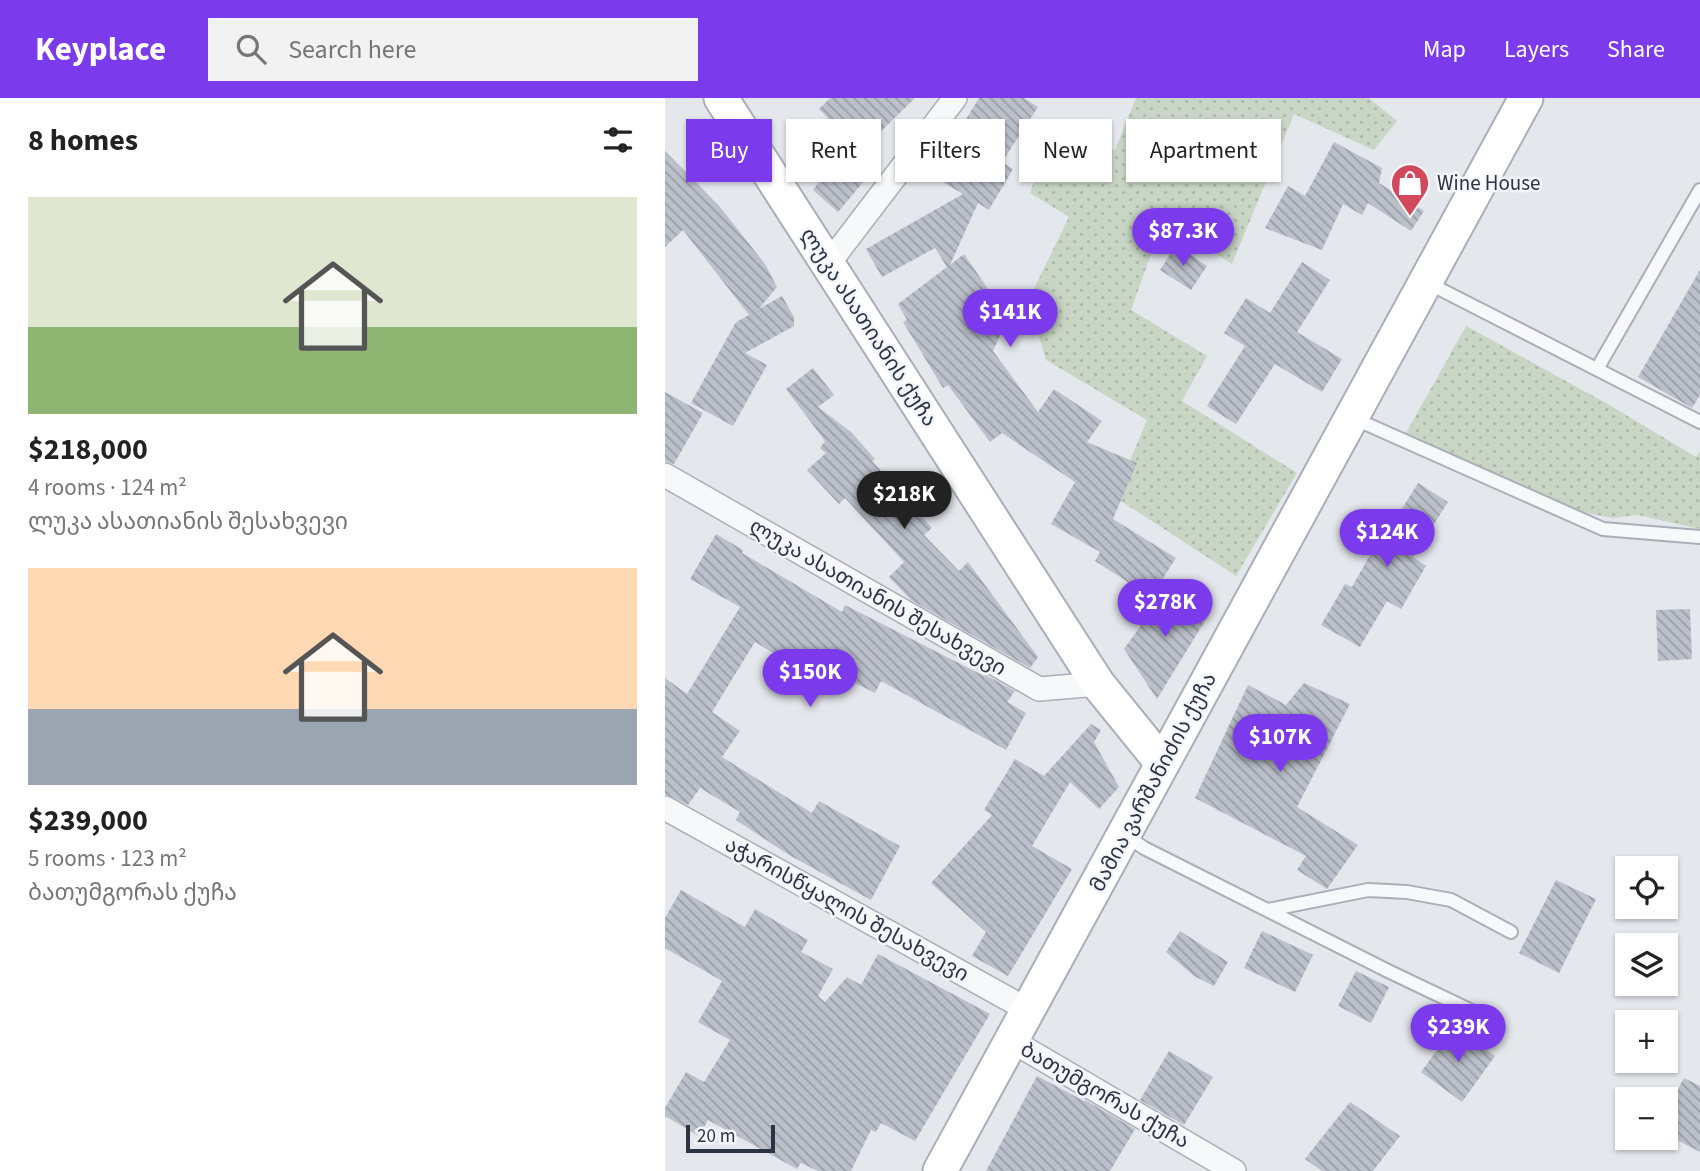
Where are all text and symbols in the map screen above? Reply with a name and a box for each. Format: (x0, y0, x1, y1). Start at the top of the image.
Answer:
search box (208, 18, 698, 81)
text: Keyplace (35, 26, 166, 73)
icon: search (232, 30, 270, 68)
text: Search here (288, 31, 416, 68)
text: Map (1423, 32, 1466, 67)
text: Layers (1504, 32, 1569, 67)
text: Share (1607, 32, 1665, 67)
text: 8 homes (28, 119, 138, 162)
chip: Buy (686, 119, 772, 182)
chip: Rent (786, 119, 881, 182)
chip: Filters (895, 119, 1005, 182)
chip: New (1019, 119, 1112, 182)
chip: Apartment (1126, 119, 1281, 182)
icon: filters (599, 121, 637, 159)
shop icon: Wine House (1389, 162, 1431, 217)
place label: Wine House (1437, 168, 1541, 198)
pin: $87.3K (1126, 208, 1240, 268)
text: $87.3K (1148, 214, 1218, 247)
street label: ლუკა ასათიანის ქუჩა (793, 222, 945, 432)
icon: home (270, 243, 396, 369)
pin: $141K (961, 289, 1059, 349)
text: $141K (979, 295, 1041, 328)
text: $218,000 (28, 428, 148, 471)
text: 4 rooms · 124 m² (28, 471, 187, 504)
pin: $218K (855, 472, 953, 531)
text: $218K (873, 477, 935, 510)
text: ლუკა ასათიანის შესახვევი (28, 505, 348, 538)
pin: $124K (1338, 510, 1436, 569)
street label: ლუკა ასათიანის შესახვევი (744, 511, 1012, 683)
text: $124K (1356, 515, 1418, 548)
pin: $278K (1116, 580, 1214, 639)
text: $278K (1134, 585, 1196, 618)
icon: home (270, 614, 396, 740)
pin: $150K (761, 650, 859, 709)
text: $150K (779, 655, 841, 688)
street label: მამია ვარშანიძის ქუჩა (1082, 667, 1224, 897)
pin: $107K (1231, 714, 1329, 774)
text: $107K (1249, 720, 1311, 753)
text: $239,000 (28, 799, 148, 842)
street label: აჭარისწყალის შესახვევი (720, 829, 974, 989)
text: 5 rooms · 123 m² (28, 842, 187, 875)
map controls (1615, 856, 1678, 1150)
button: locate (1615, 856, 1678, 919)
text: ბათუმგორას ქუჩა (28, 876, 237, 909)
button: layers (1615, 933, 1678, 996)
pin: $239K (1409, 1004, 1507, 1064)
text: $239K (1427, 1010, 1489, 1043)
button: + (1615, 1010, 1678, 1073)
street label: ბათუმგორას ქუჩა (1015, 1034, 1195, 1156)
button: − (1615, 1087, 1678, 1150)
scale bar (686, 1122, 775, 1154)
text: 20 m (697, 1123, 735, 1150)

